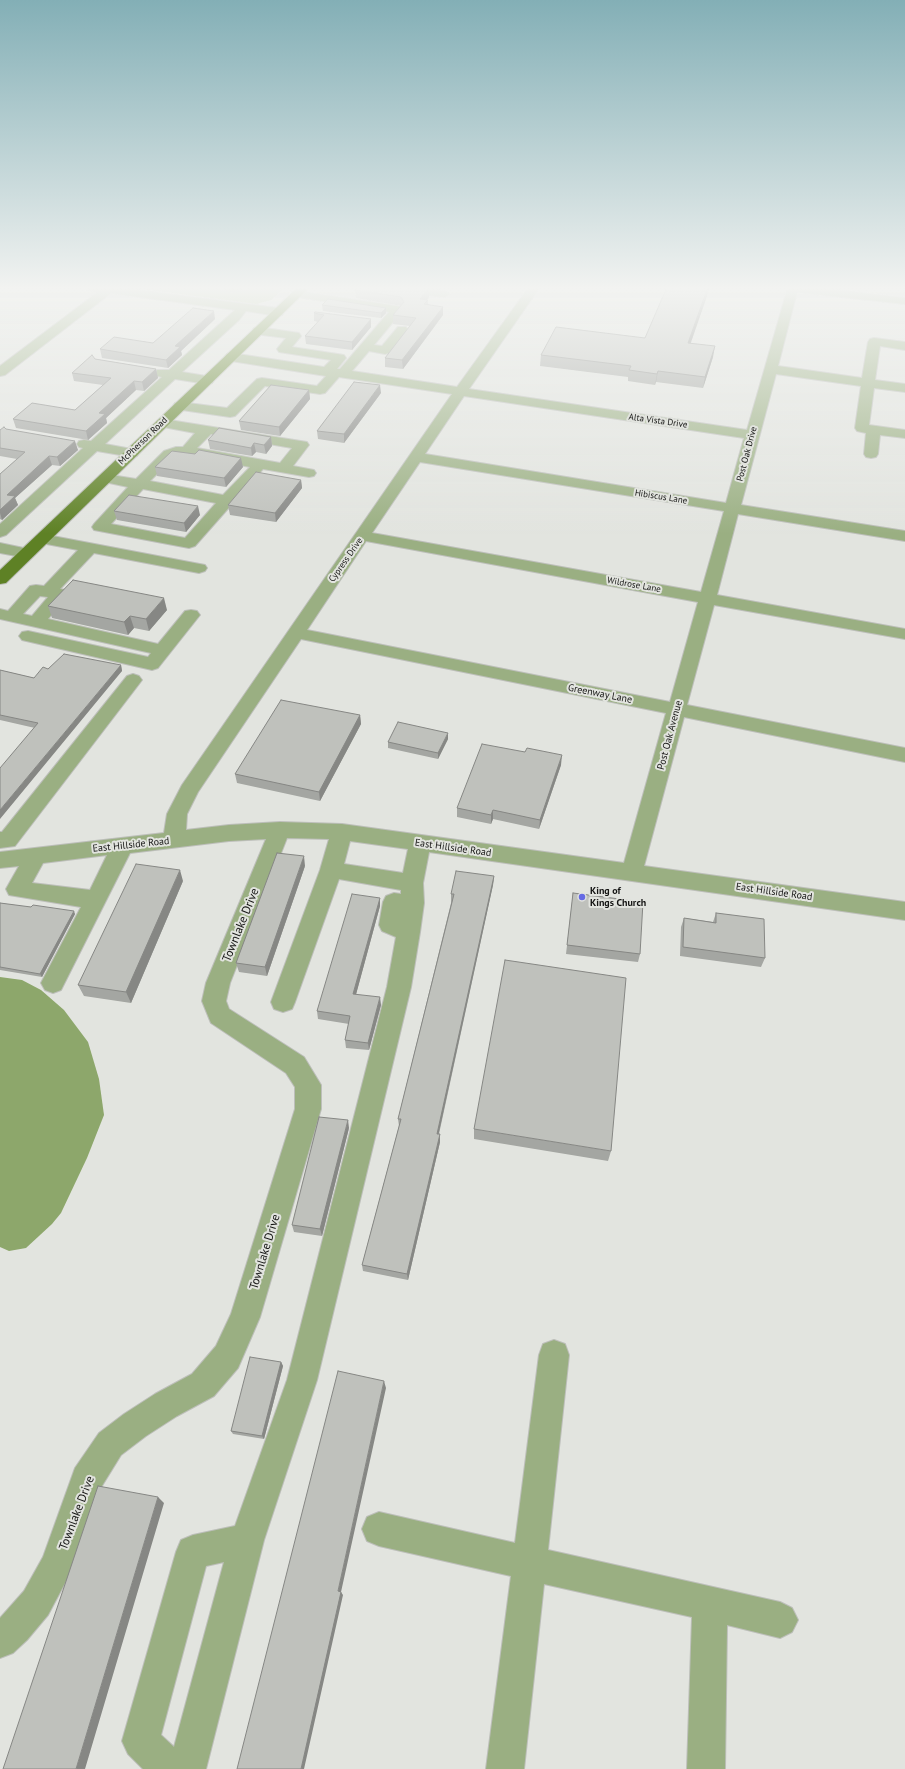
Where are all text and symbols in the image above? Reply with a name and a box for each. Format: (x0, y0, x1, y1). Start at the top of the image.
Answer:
street label: Alta Vista Drive (628, 412, 688, 430)
street label: McPherson Road (116, 415, 170, 467)
street label: Post Oak Drive (735, 425, 759, 483)
street label: Hibiscus Lane (634, 488, 688, 506)
street label: Cypress Drive (327, 536, 365, 584)
street label: Wildrose Lane (606, 575, 662, 595)
street label: Greenway Lane (567, 682, 633, 706)
street label: Post Oak Avenue (655, 699, 685, 771)
street label: East Hillside Road (92, 835, 170, 855)
street label: East Hillside Road (414, 837, 492, 859)
street label: East Hillside Road (735, 881, 813, 903)
place label: King of Kings Church (590, 885, 646, 908)
street label: Townlake Drive (220, 886, 262, 964)
marker: King of Kings Church (577, 892, 587, 902)
street label: Townlake Drive (247, 1213, 283, 1291)
street label: Townlake Drive (56, 1474, 98, 1552)

